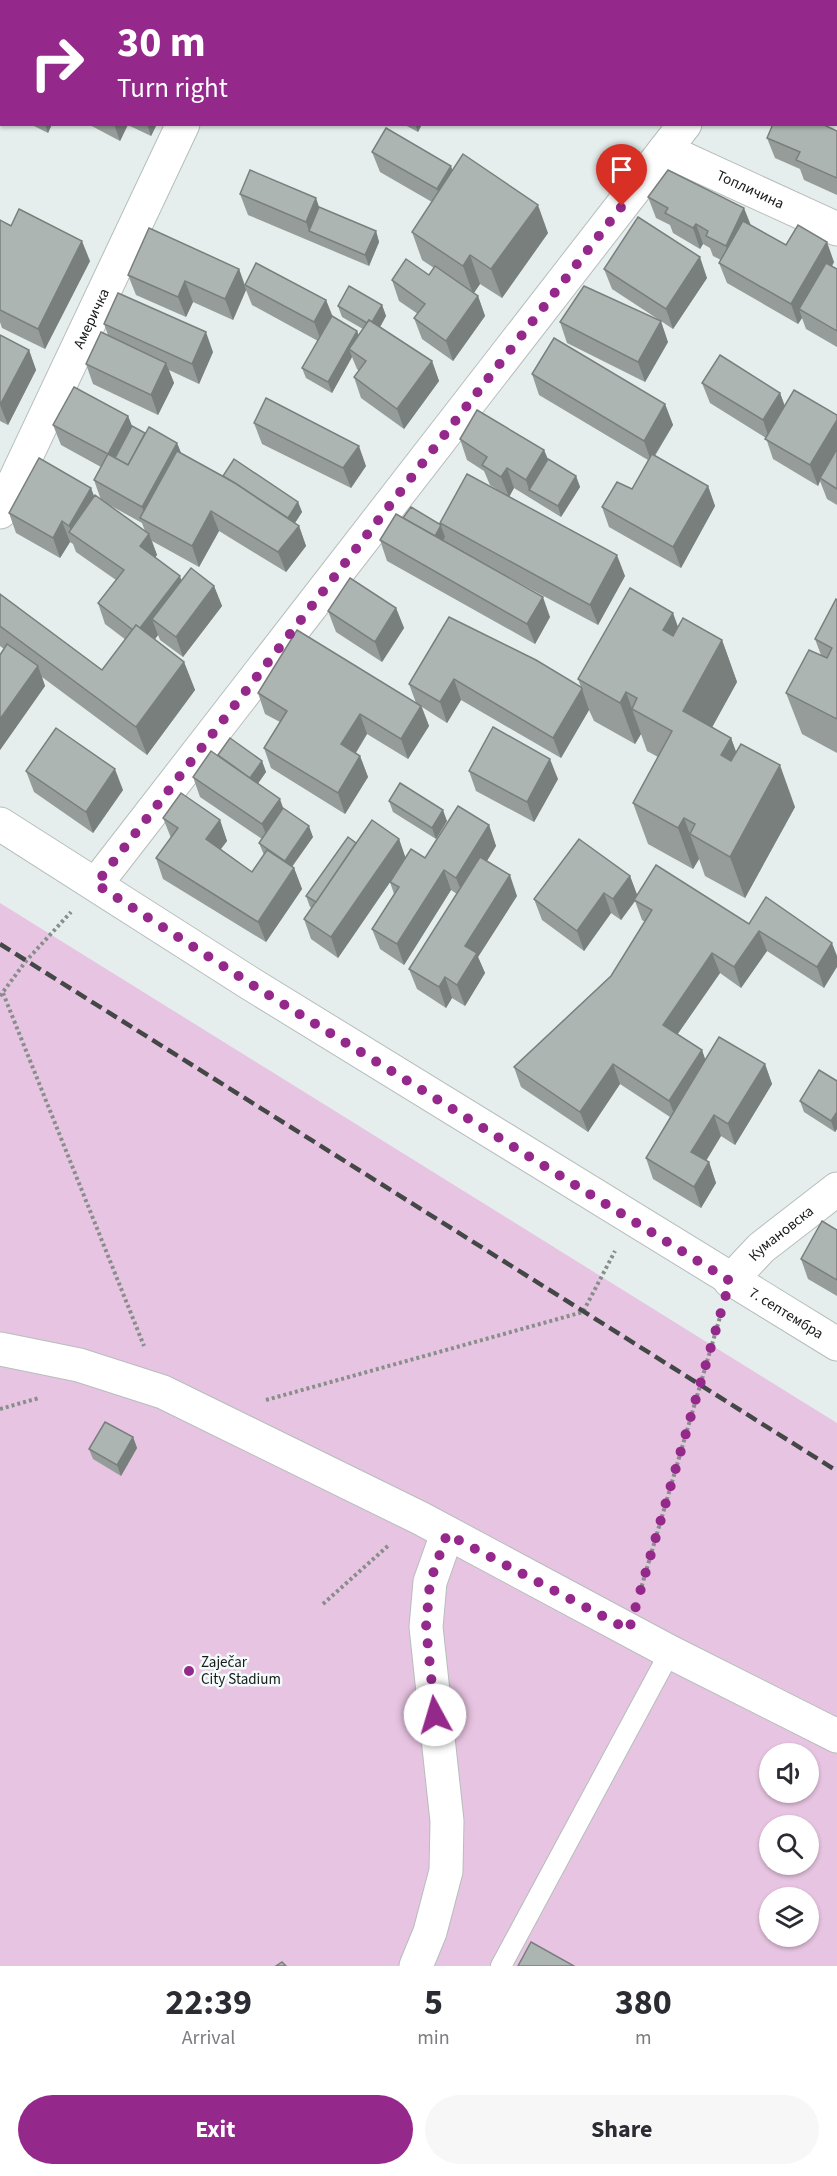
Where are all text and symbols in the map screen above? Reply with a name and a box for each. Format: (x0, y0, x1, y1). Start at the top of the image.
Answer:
text: 30 m (117, 13, 206, 73)
icon: right (18, 24, 96, 102)
text: Turn right (117, 69, 228, 108)
pin (596, 144, 647, 206)
icon: arrive (605, 153, 638, 186)
street label: Топличина (713, 165, 787, 214)
street label: Америчка (68, 285, 115, 352)
street label: Кумановска (744, 1201, 818, 1266)
street label: 7. септембра (745, 1282, 827, 1344)
place label: Zaječar City Stadium (201, 1652, 281, 1690)
marker: Zaječar City Stadium (182, 1664, 196, 1678)
position arrow (403, 1683, 467, 1747)
map controls (759, 1743, 819, 1947)
button: sound (759, 1743, 819, 1803)
button: search (759, 1815, 819, 1875)
button: layers (759, 1887, 819, 1947)
text: 22:39 (165, 1977, 252, 2028)
text: 5 (424, 1977, 443, 2028)
text: 380 (615, 1977, 672, 2028)
text: Arrival (182, 2024, 235, 2052)
text: min (417, 2024, 450, 2052)
text: m (635, 2024, 652, 2052)
button: Exit (18, 2095, 413, 2164)
button: Share (425, 2095, 819, 2164)

